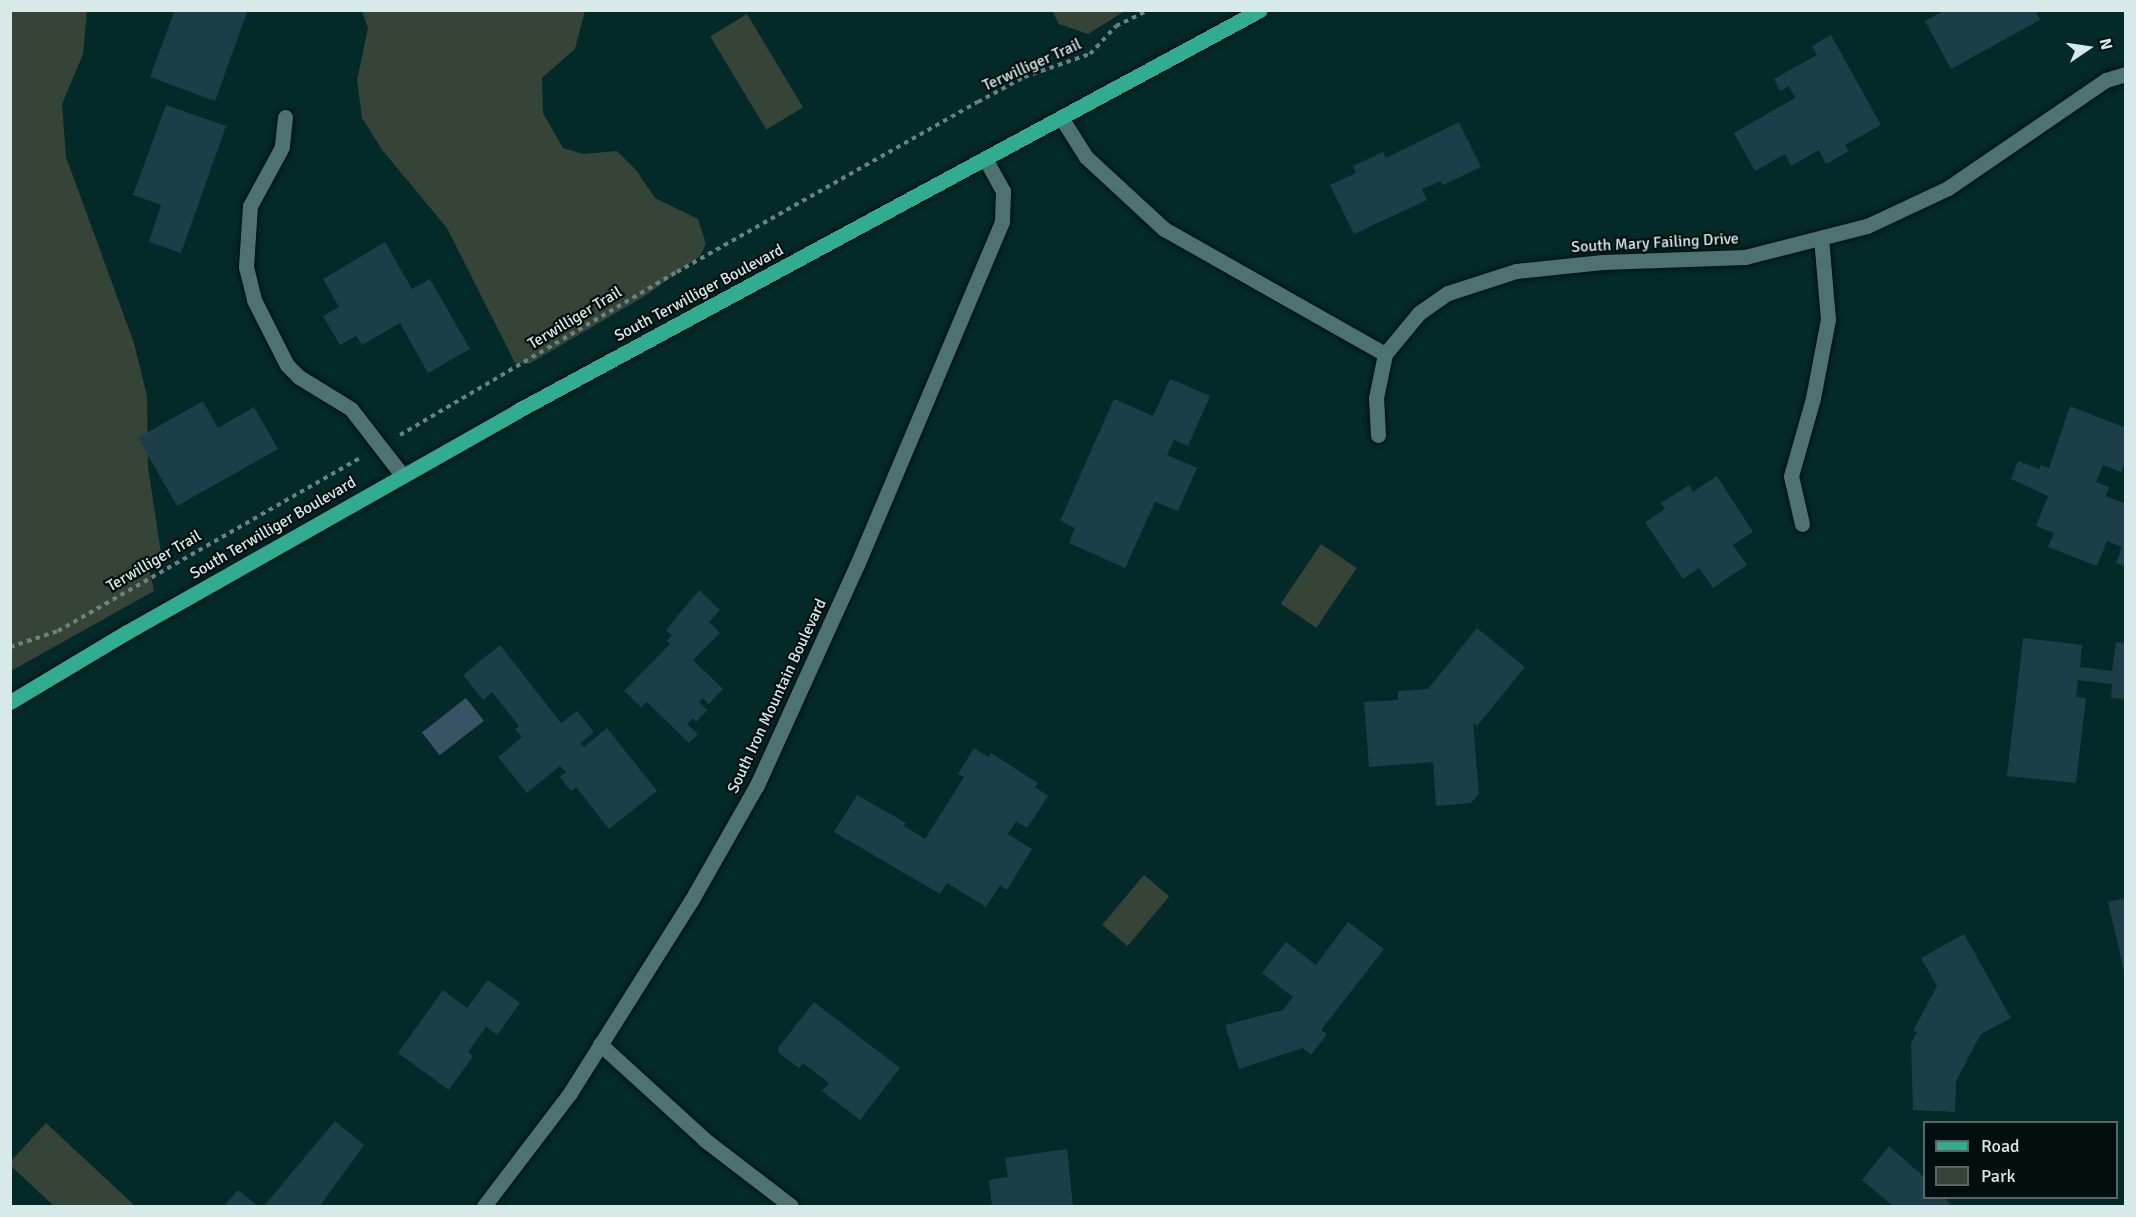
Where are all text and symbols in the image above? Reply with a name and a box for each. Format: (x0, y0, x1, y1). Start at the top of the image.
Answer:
north arrow (2058, 18, 2118, 78)
street label: Terwilliger Trail (980, 35, 1084, 95)
text: N (2095, 36, 2117, 52)
street label: South Mary Failing Drive (1571, 229, 1739, 257)
street label: South Terwilliger Boulevard (611, 240, 787, 346)
street label: Terwilliger Trail (525, 282, 625, 354)
street label: South Terwilliger Boulevard (186, 473, 360, 583)
street label: Terwilliger Trail (103, 526, 205, 596)
street label: South Iron Mountain Boulevard (723, 596, 831, 796)
legend (1923, 1121, 2118, 1199)
text: Road (1981, 1135, 2020, 1157)
text: Park (1981, 1165, 2016, 1187)

